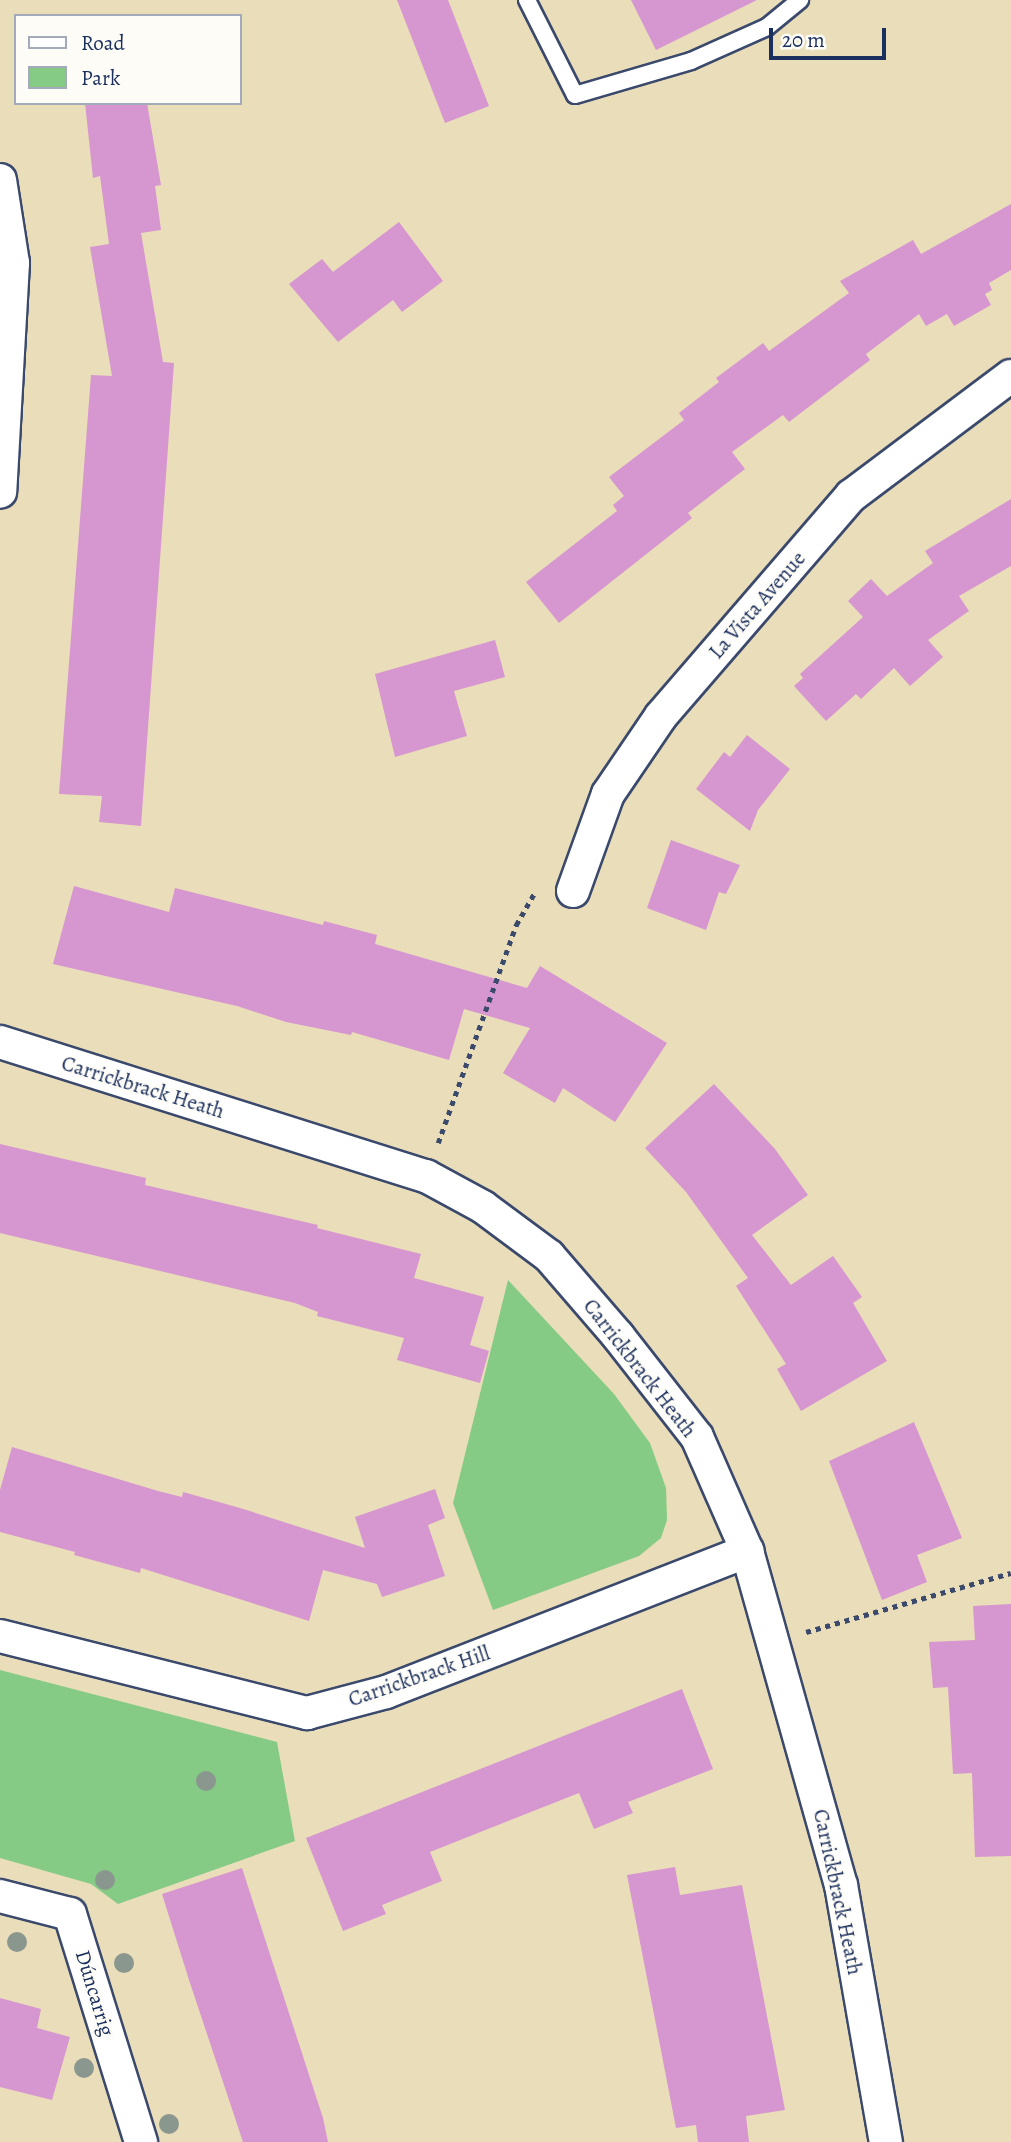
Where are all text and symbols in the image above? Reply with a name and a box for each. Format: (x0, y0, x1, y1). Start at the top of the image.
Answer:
legend (14, 14, 242, 105)
scale bar (773, 14, 890, 58)
text: 20 m (782, 26, 825, 54)
text: Road (81, 29, 125, 57)
text: Park (81, 64, 120, 92)
street label: La Vista Avenue (703, 546, 811, 664)
street label: Carrickbrack Heath (59, 1050, 227, 1124)
street label: Carrickbrack Heath (578, 1294, 702, 1442)
street label: Carrickbrack Hill (345, 1640, 493, 1712)
street label: Carrickbrack Heath (808, 1807, 868, 1977)
street label: Dúncarrig (70, 1947, 120, 2039)

